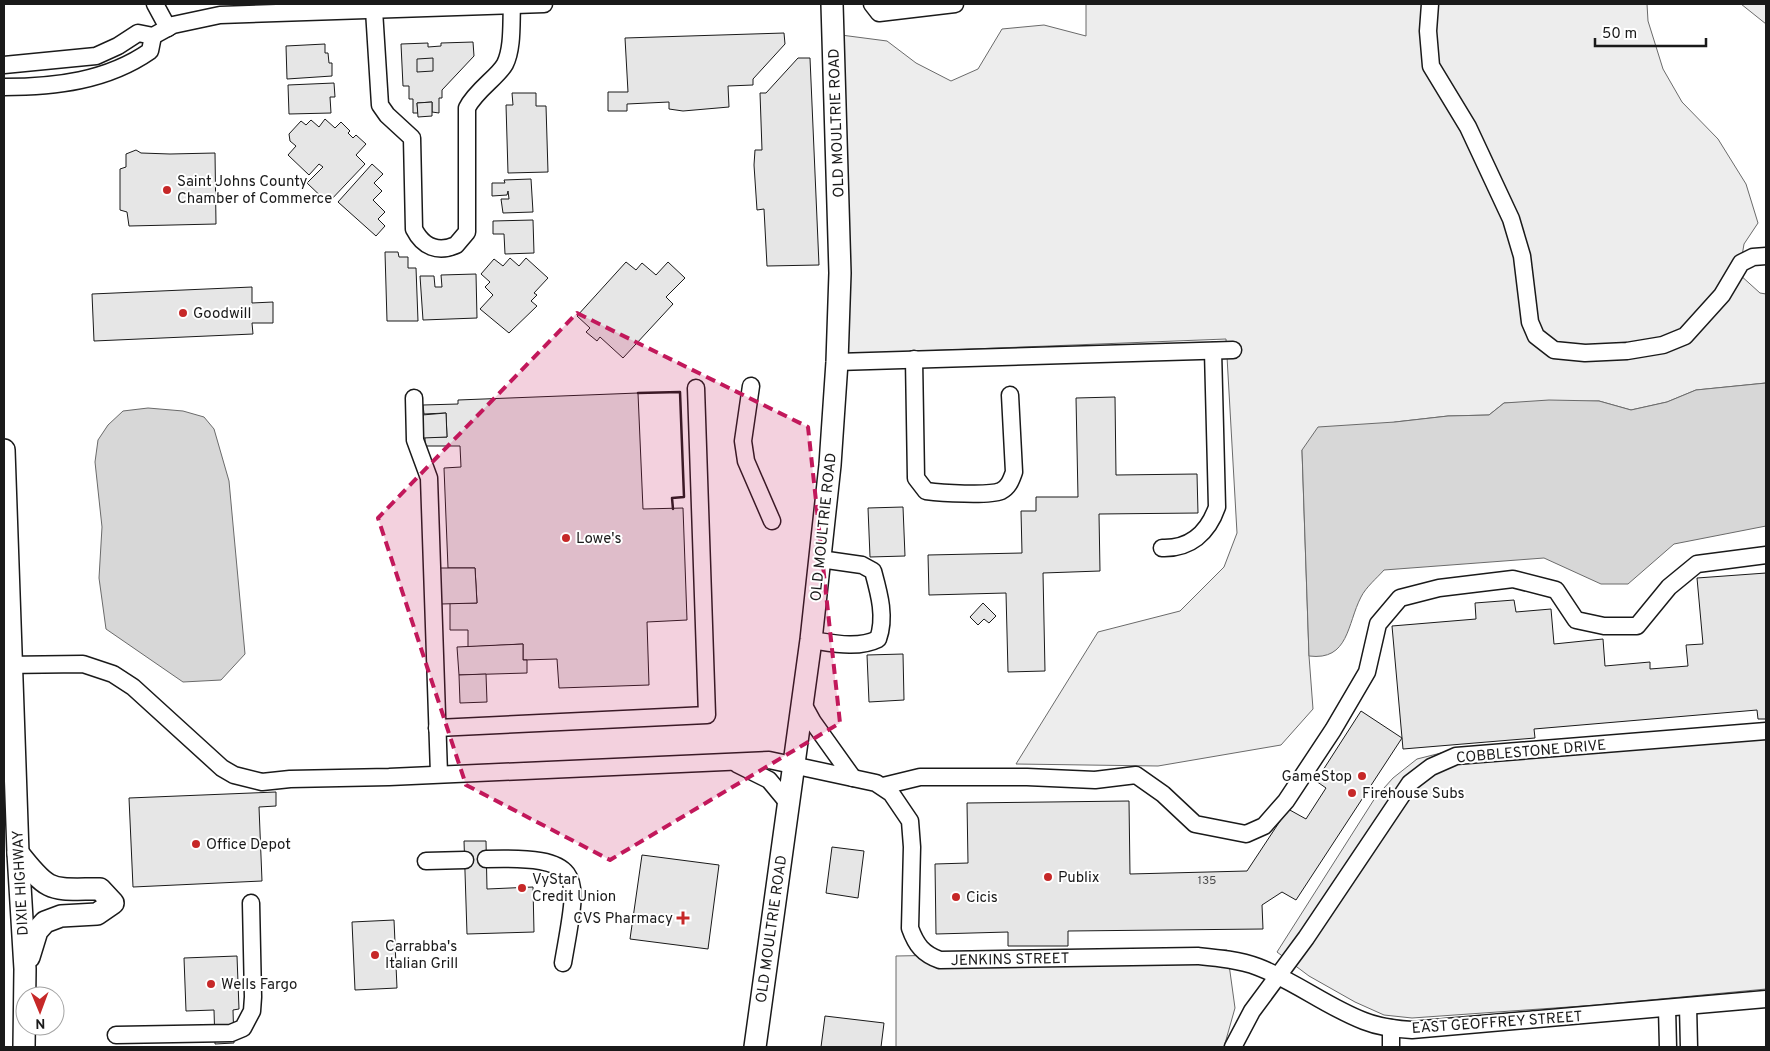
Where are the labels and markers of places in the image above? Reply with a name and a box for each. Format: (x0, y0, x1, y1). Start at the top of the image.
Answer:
place label: Saint Johns County Chamber of Commerce (177, 173, 332, 209)
marker: Saint Johns County Chamber of Commerce (161, 184, 173, 196)
place label: Goodwill (193, 305, 251, 324)
marker: Goodwill (177, 307, 189, 319)
place label: Lowe's (576, 530, 622, 549)
marker: Lowe's (560, 532, 572, 544)
place label: GameStop (1281, 768, 1352, 787)
marker: GameStop (1356, 770, 1368, 782)
place label: Firehouse Subs (1362, 785, 1464, 804)
marker: Firehouse Subs (1346, 787, 1358, 799)
place label: Office Depot (206, 836, 291, 855)
marker: Office Depot (190, 838, 202, 850)
place label: Publix (1058, 869, 1100, 888)
place label: VyStar Credit Union (532, 871, 616, 907)
marker: Publix (1042, 871, 1054, 883)
marker: VyStar Credit Union (516, 882, 528, 894)
place label: Cicis (966, 889, 998, 908)
marker: Cicis (950, 891, 962, 903)
place label: CVS Pharmacy (573, 910, 673, 929)
marker: CVS Pharmacy (677, 912, 689, 924)
place label: Carrabba's Italian Grill (385, 938, 458, 974)
marker: Carrabba's Italian Grill (369, 949, 381, 961)
place label: Wells Fargo (221, 976, 297, 995)
marker: Wells Fargo (205, 978, 217, 990)

